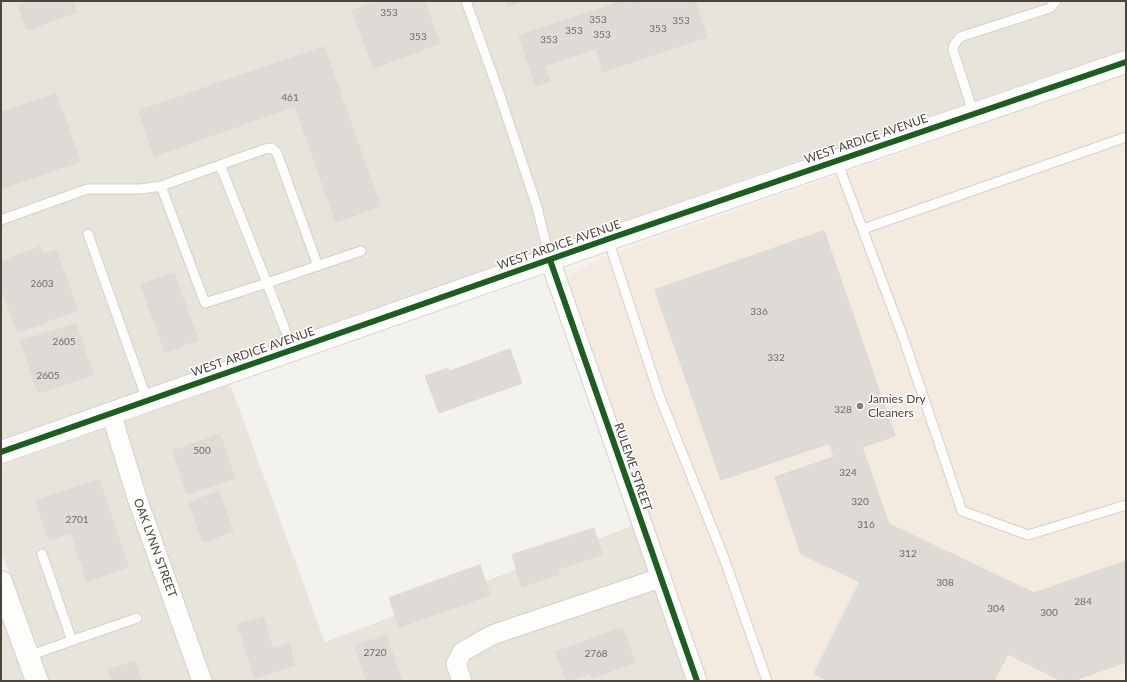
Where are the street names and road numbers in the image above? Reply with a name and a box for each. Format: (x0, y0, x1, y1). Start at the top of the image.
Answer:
street label: WEST ARDICE AVENUE (802, 111, 930, 167)
street label: WEST ARDICE AVENUE (495, 217, 623, 273)
street label: WEST ARDICE AVENUE (189, 324, 317, 380)
street label: RULEME STREET (611, 421, 655, 513)
street label: OAK LYNN STREET (130, 496, 180, 600)

